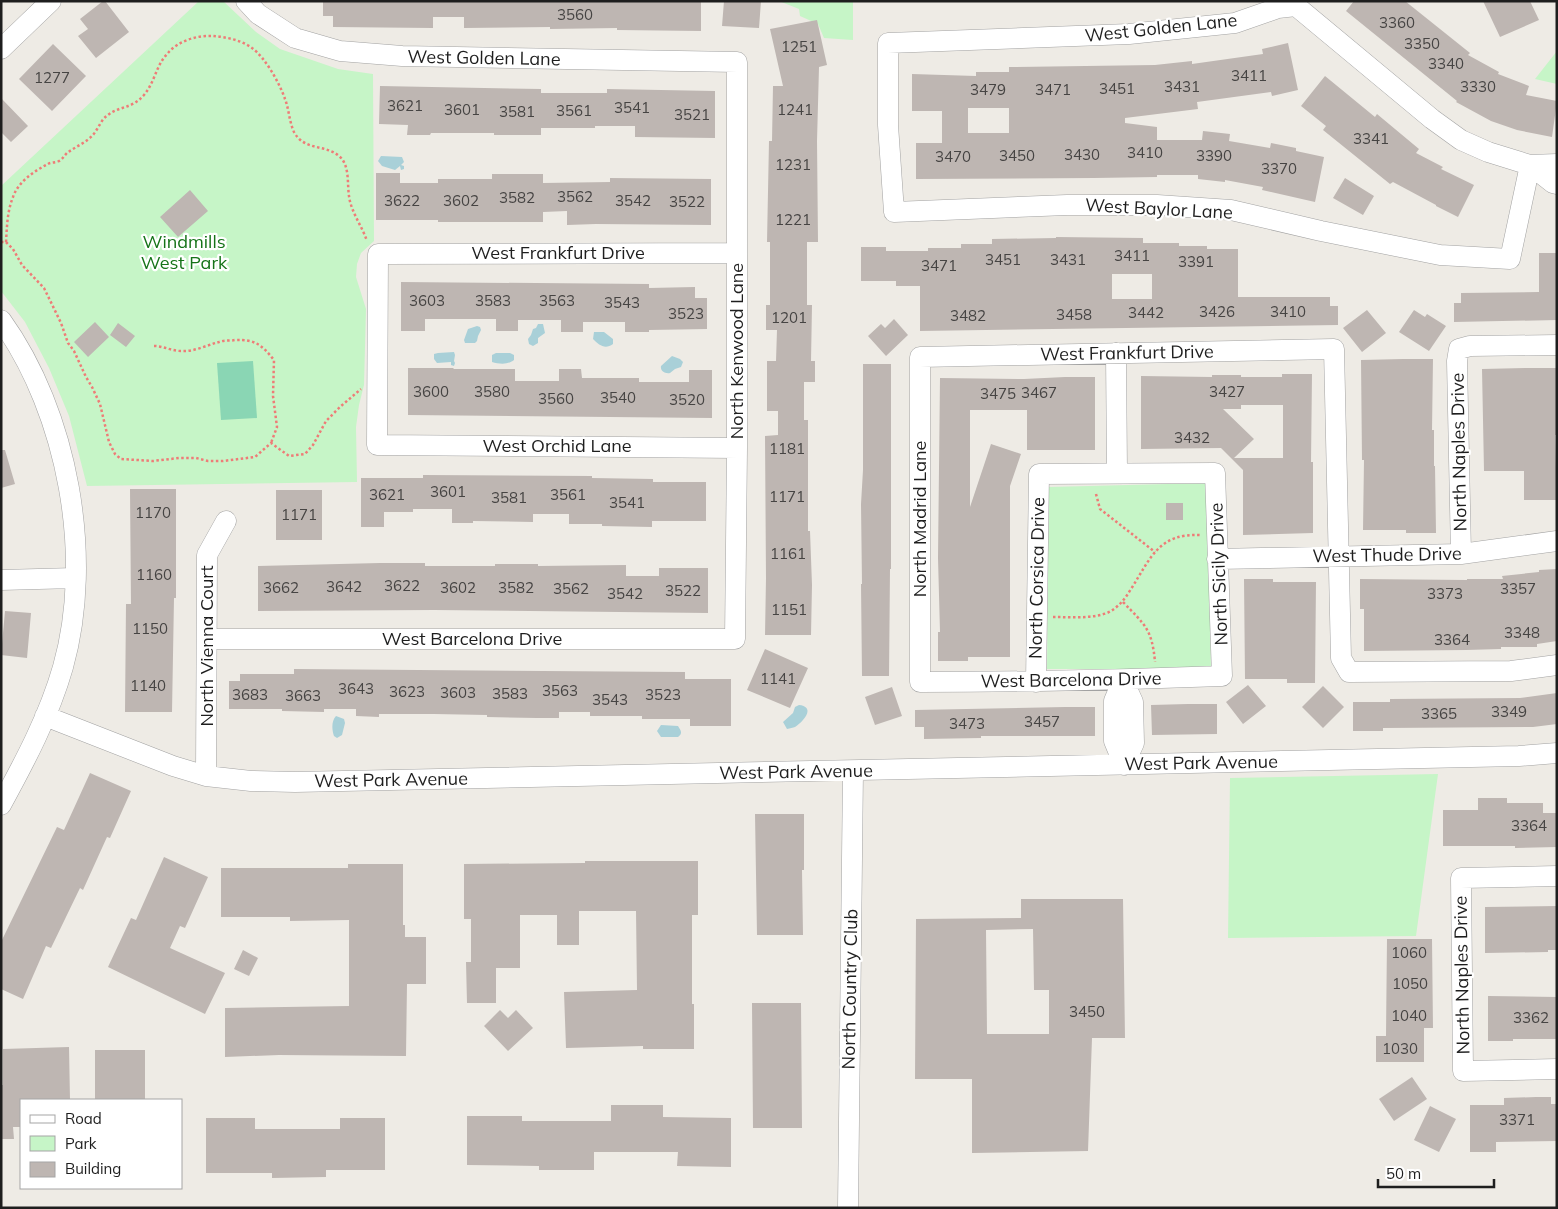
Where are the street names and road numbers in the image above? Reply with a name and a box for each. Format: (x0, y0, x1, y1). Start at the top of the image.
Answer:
street label: West Golden Lane (1084, 8, 1238, 47)
street label: West Golden Lane (407, 45, 561, 70)
street label: West Baylor Lane (1085, 193, 1233, 224)
street label: West Frankfurt Drive (471, 241, 645, 264)
street label: North Kenwood Lane (725, 263, 748, 439)
street label: West Frankfurt Drive (1040, 339, 1214, 366)
street label: North Naples Drive (1446, 373, 1471, 531)
street label: West Orchid Lane (482, 434, 632, 457)
street label: North Madrid Lane (908, 441, 931, 597)
street label: North Corsica Drive (1024, 497, 1049, 659)
street label: North Sicily Drive (1205, 502, 1232, 646)
street label: West Thude Drive (1312, 542, 1462, 567)
street label: North Vienna Court (195, 565, 218, 727)
street label: West Barcelona Drive (382, 627, 562, 650)
street label: West Barcelona Drive (980, 666, 1162, 693)
street label: West Park Avenue (1124, 750, 1278, 775)
street label: West Park Avenue (719, 759, 873, 784)
street label: West Park Avenue (314, 767, 468, 792)
street label: North Naples Drive (1449, 896, 1474, 1054)
street label: North Country Club (837, 909, 862, 1069)

